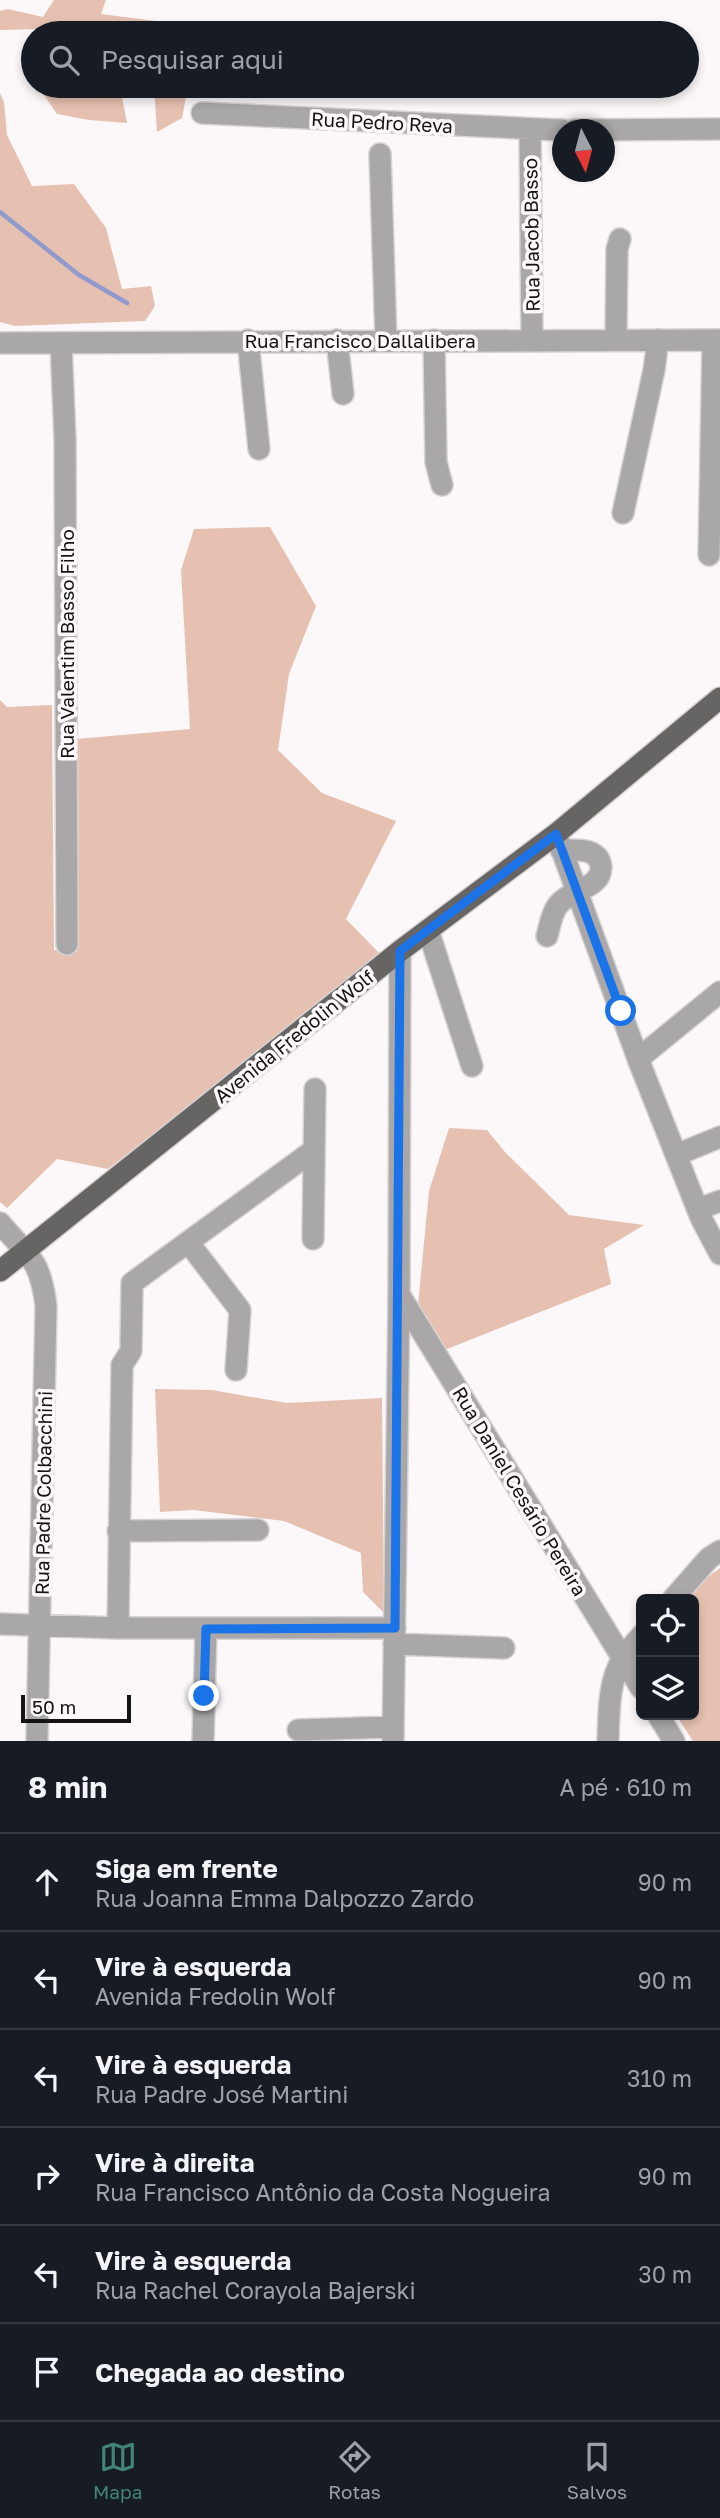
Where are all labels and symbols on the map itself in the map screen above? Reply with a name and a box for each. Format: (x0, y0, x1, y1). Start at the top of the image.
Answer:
street label: Rua Pedro Reva (310, 107, 454, 137)
north arrow (552, 119, 615, 182)
street label: Rua Jacob Basso (518, 158, 544, 312)
street label: Rua Francisco Dallalibera (244, 329, 476, 352)
street label: Rua Valentim Basso Filho (55, 529, 78, 759)
street label: Avenida Fredolin Wolf (210, 965, 378, 1107)
route start (605, 995, 636, 1026)
street label: Rua Daniel Cesário Pereira (448, 1382, 592, 1600)
street label: Rua Padre Colbacchini (30, 1391, 56, 1595)
route end (188, 1680, 219, 1711)
scale bar (21, 1692, 131, 1724)

